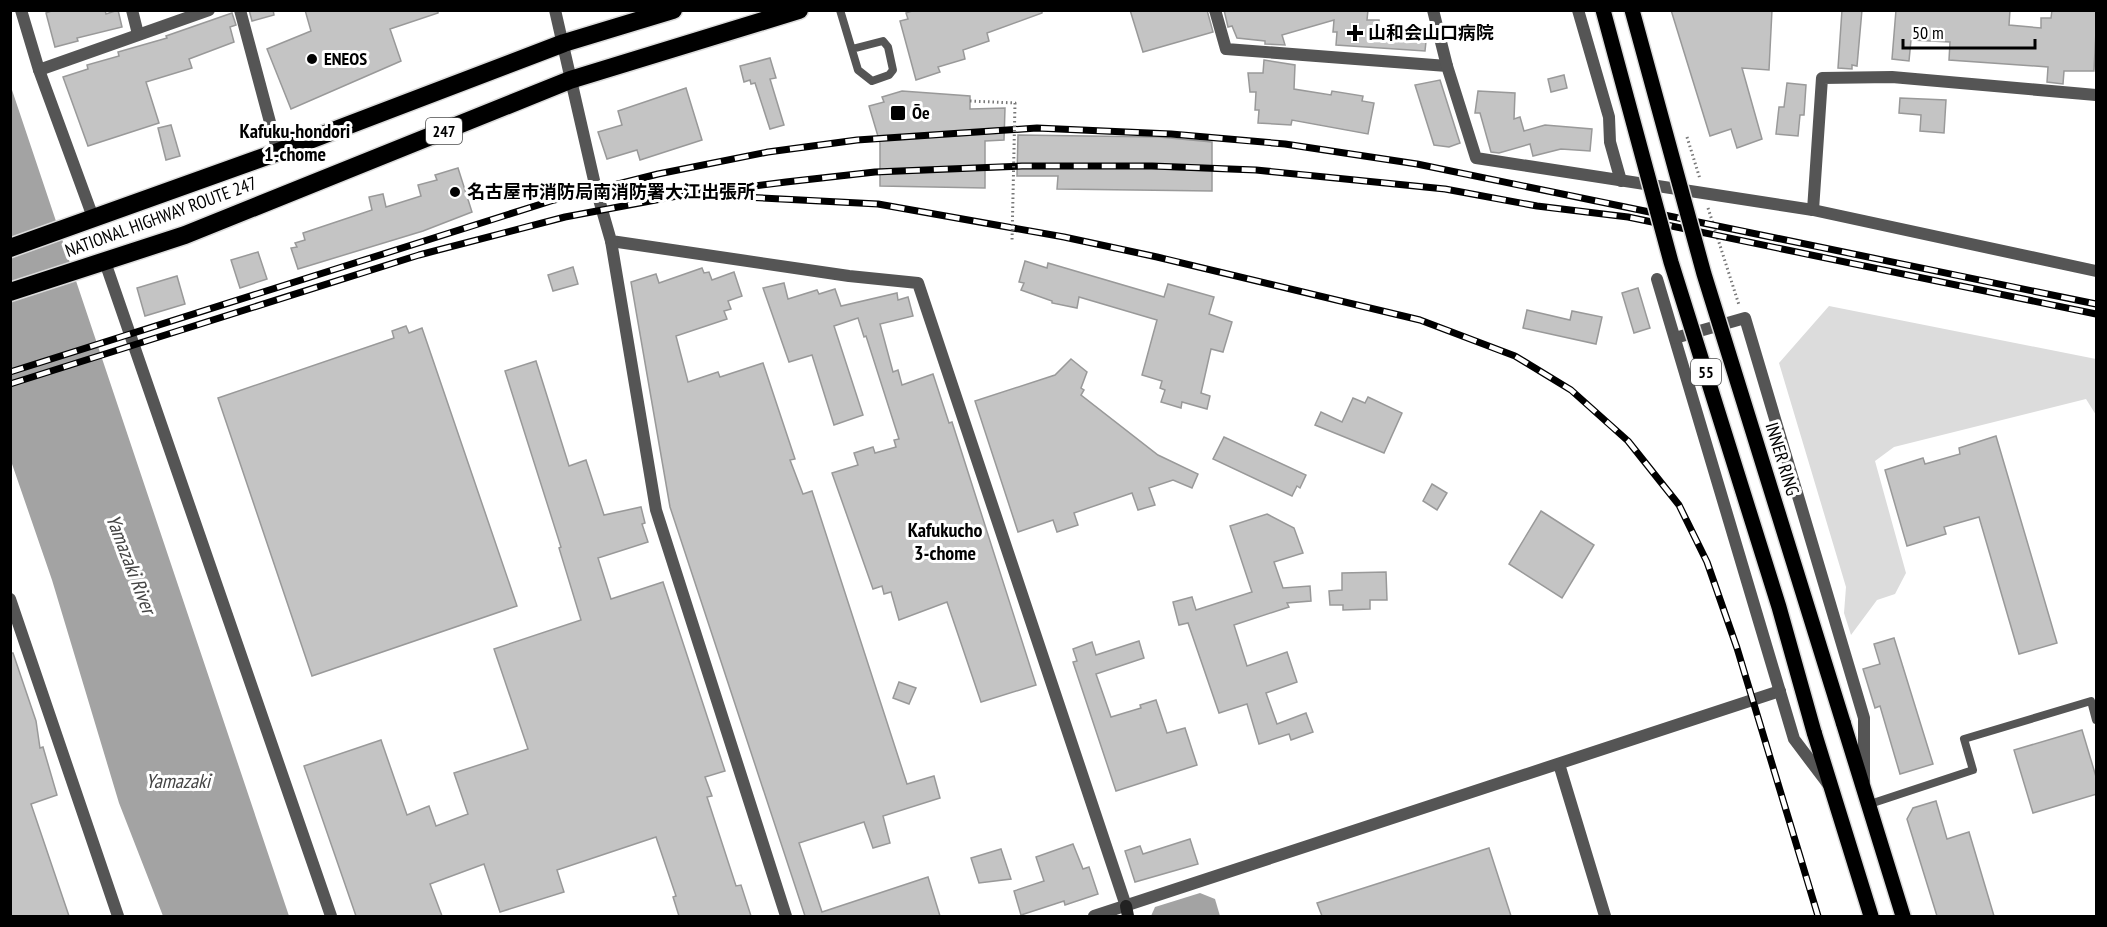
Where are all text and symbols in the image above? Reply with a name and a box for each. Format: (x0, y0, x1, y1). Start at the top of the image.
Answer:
scale bar (1903, 12, 2035, 50)
place label: 山和会山口病院 (1368, 21, 1494, 44)
text: 50 m (1912, 21, 1944, 44)
marker: 山和会山口病院 (1346, 24, 1364, 42)
place label: ENEOS (324, 47, 367, 70)
marker: ENEOS (305, 52, 319, 66)
place label: Ōe (912, 101, 930, 124)
marker: Ōe (889, 104, 907, 122)
district label: Kafuku-hondori 1-chome (240, 118, 350, 167)
road number: 247 (426, 118, 462, 144)
street label: NATIONAL HIGHWAY ROUTE 247 (62, 171, 260, 262)
place label: 名古屋市消防局南消防署大江出張所 (467, 180, 755, 203)
marker: 名古屋市消防局南消防署大江出張所 (448, 185, 462, 199)
road number: 55 (1691, 359, 1721, 385)
street label: INNER RING (1760, 420, 1804, 498)
water label: Yamazaki River (100, 511, 163, 620)
district label: Kafukucho 3-chome (908, 517, 982, 566)
water label: Yamazaki (146, 768, 213, 794)

